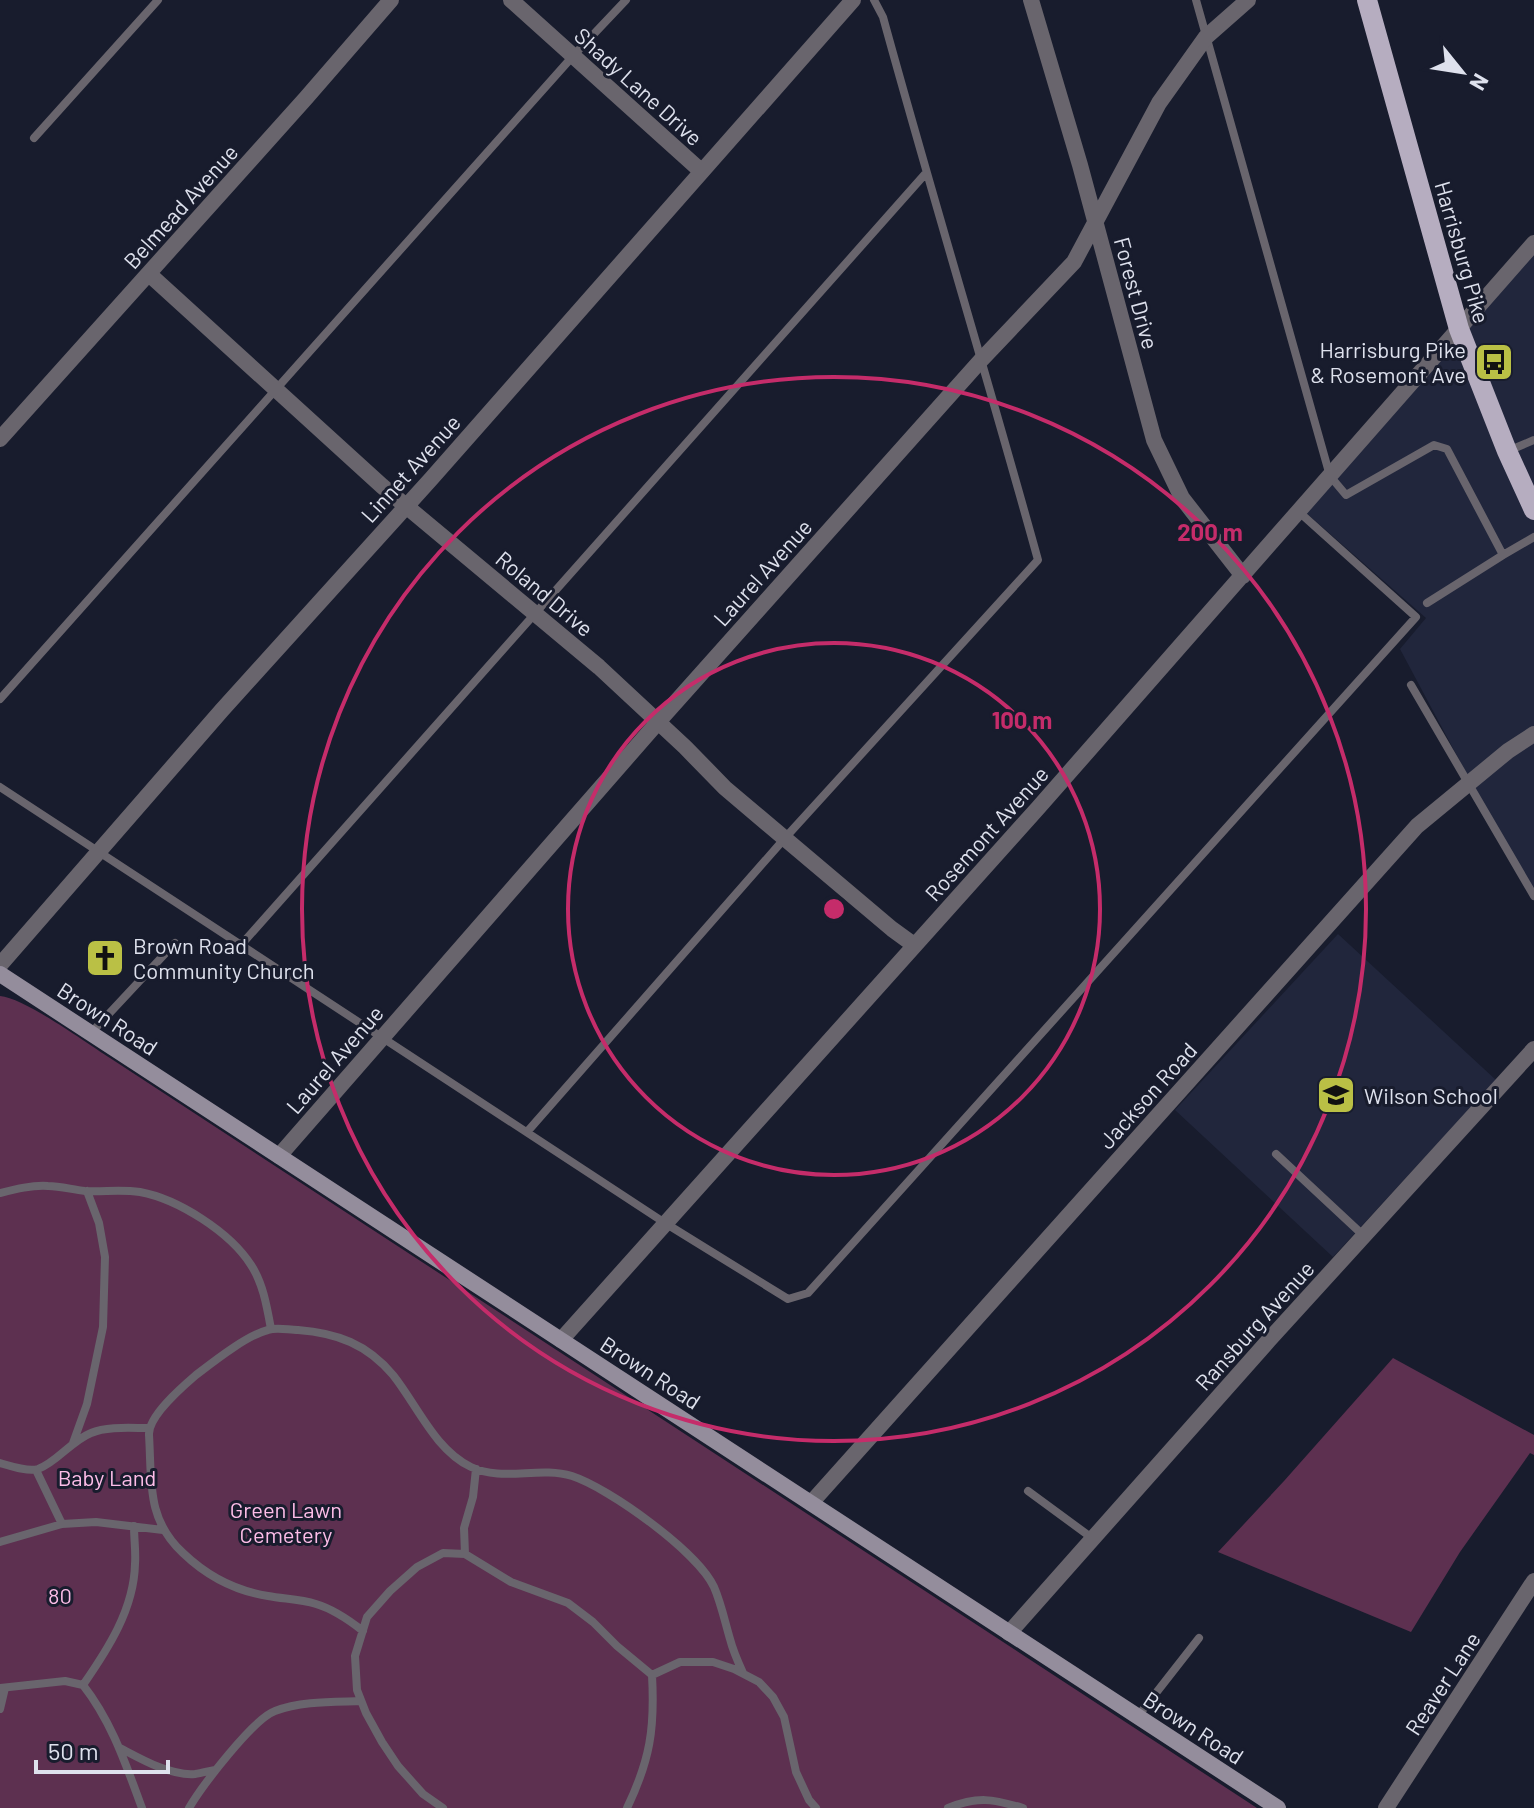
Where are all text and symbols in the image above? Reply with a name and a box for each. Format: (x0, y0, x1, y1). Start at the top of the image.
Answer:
street label: Shady Lane Drive (570, 22, 708, 150)
north arrow (1422, 32, 1502, 112)
text: N (1465, 70, 1495, 95)
street label: Belmead Avenue (118, 139, 242, 273)
street label: Harrisburg Pike (1430, 178, 1496, 326)
street label: Forest Drive (1110, 234, 1164, 352)
place label: Harrisburg Pike & Rosemont Ave (1311, 336, 1466, 387)
bus stop icon: Harrisburg Pike & Rosemont Ave (1473, 341, 1515, 383)
street label: Linnet Avenue (355, 409, 465, 527)
street label: Laurel Avenue (707, 513, 817, 631)
text: 200 m (1177, 517, 1243, 546)
street label: Roland Drive (491, 545, 599, 641)
text: 100 m (992, 705, 1052, 734)
street label: Rosemont Avenue (919, 760, 1053, 906)
centre of rings (820, 895, 848, 923)
place label: Brown Road Community Church (133, 932, 315, 983)
church icon: Brown Road Community Church (84, 937, 126, 979)
street label: Brown Road (53, 976, 163, 1060)
street label: Laurel Avenue (280, 1000, 388, 1118)
street label: Jackson Road (1093, 1037, 1201, 1153)
school or university icon: Wilson School (1315, 1074, 1357, 1116)
place label: Wilson School (1364, 1082, 1498, 1108)
street label: Ransburg Avenue (1189, 1255, 1319, 1395)
street label: Brown Road (596, 1330, 706, 1414)
park label: Baby Land (58, 1464, 156, 1490)
park label: Green Lawn Cemetery (230, 1496, 342, 1547)
park label: 80 (48, 1582, 72, 1608)
street label: Reaver Lane (1399, 1627, 1485, 1739)
street label: Brown Road (1139, 1685, 1249, 1769)
scale bar (36, 1724, 168, 1774)
text: 50 m (48, 1736, 99, 1765)

